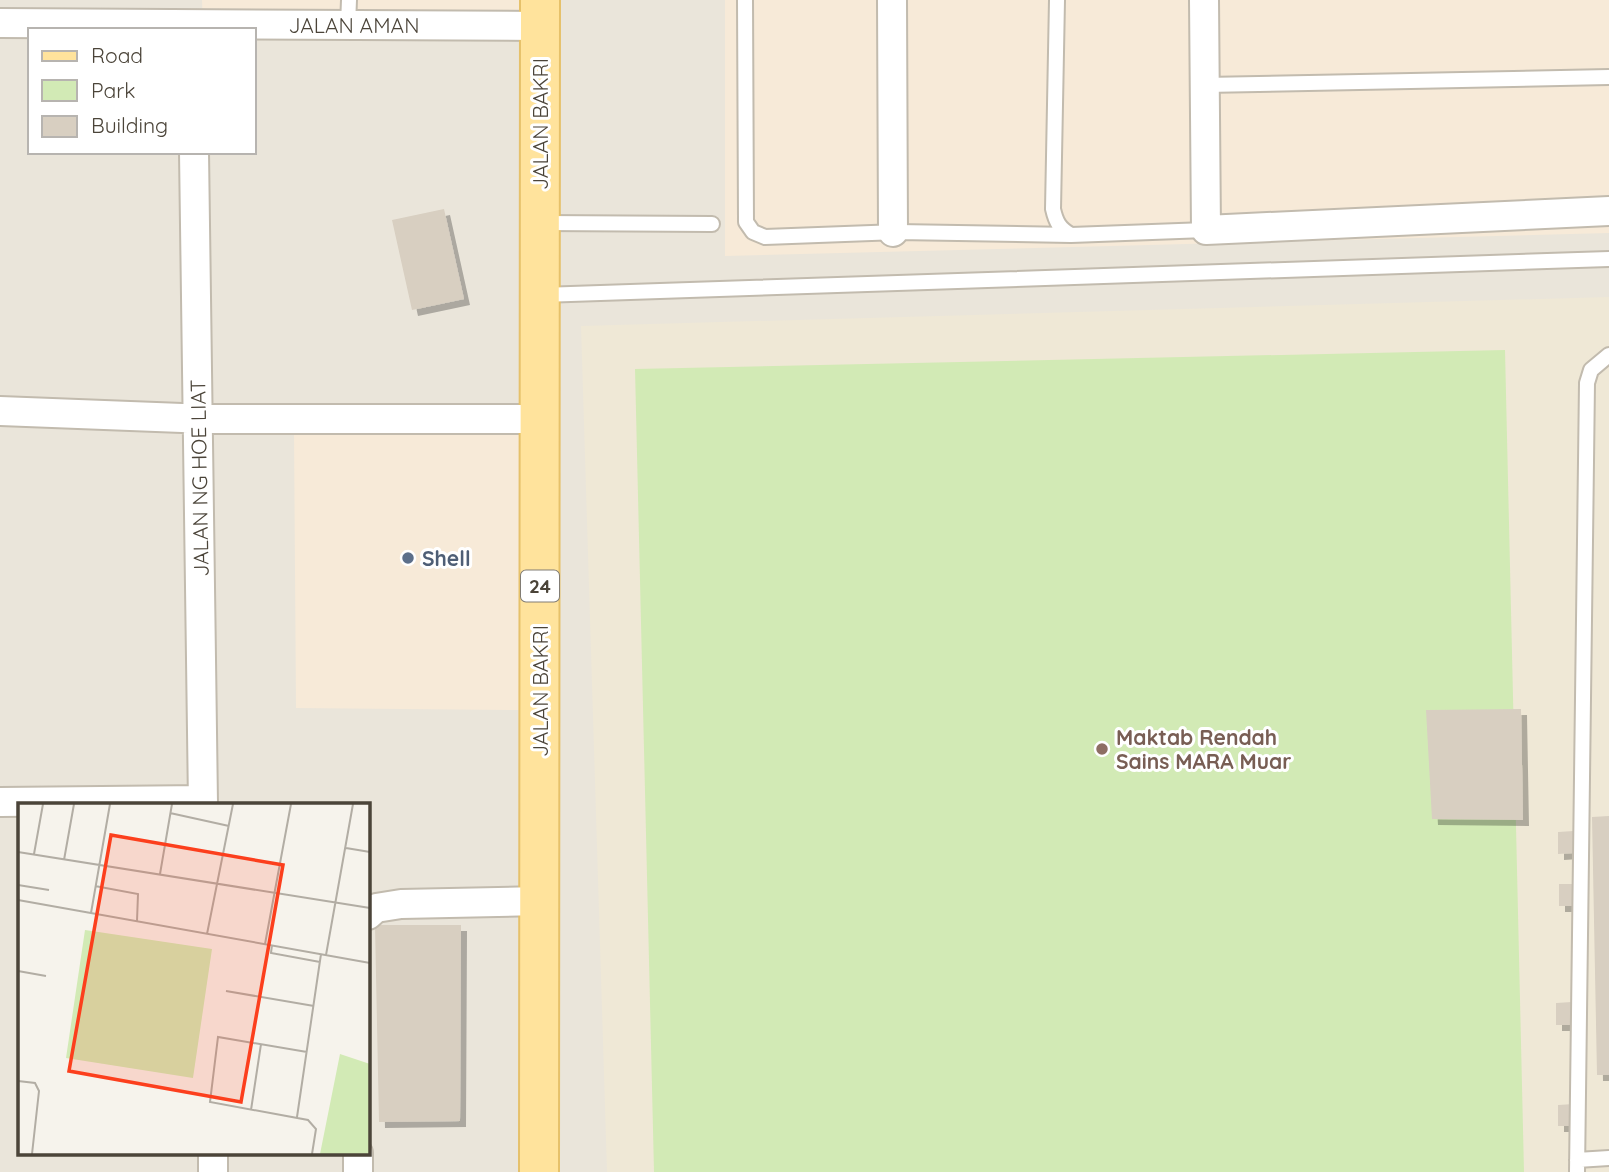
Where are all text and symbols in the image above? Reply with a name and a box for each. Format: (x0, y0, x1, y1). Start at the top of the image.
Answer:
street label: JALAN AMAN (289, 12, 419, 38)
legend (28, 28, 256, 154)
text: Road (91, 42, 143, 68)
street label: JALAN BAKRI (527, 58, 553, 190)
text: Park (91, 77, 135, 103)
text: Building (91, 112, 168, 138)
street label: JALAN NG HOE LIAT (184, 379, 214, 577)
place label: Shell (422, 545, 471, 571)
marker: Shell (400, 550, 416, 566)
road number: 24 (521, 570, 559, 601)
street label: JALAN BAKRI (527, 625, 553, 757)
place label: Maktab Rendah Sains MARA Muar (1116, 724, 1291, 774)
marker: Maktab Rendah Sains MARA Muar (1094, 741, 1110, 757)
inset map (18, 803, 369, 1154)

